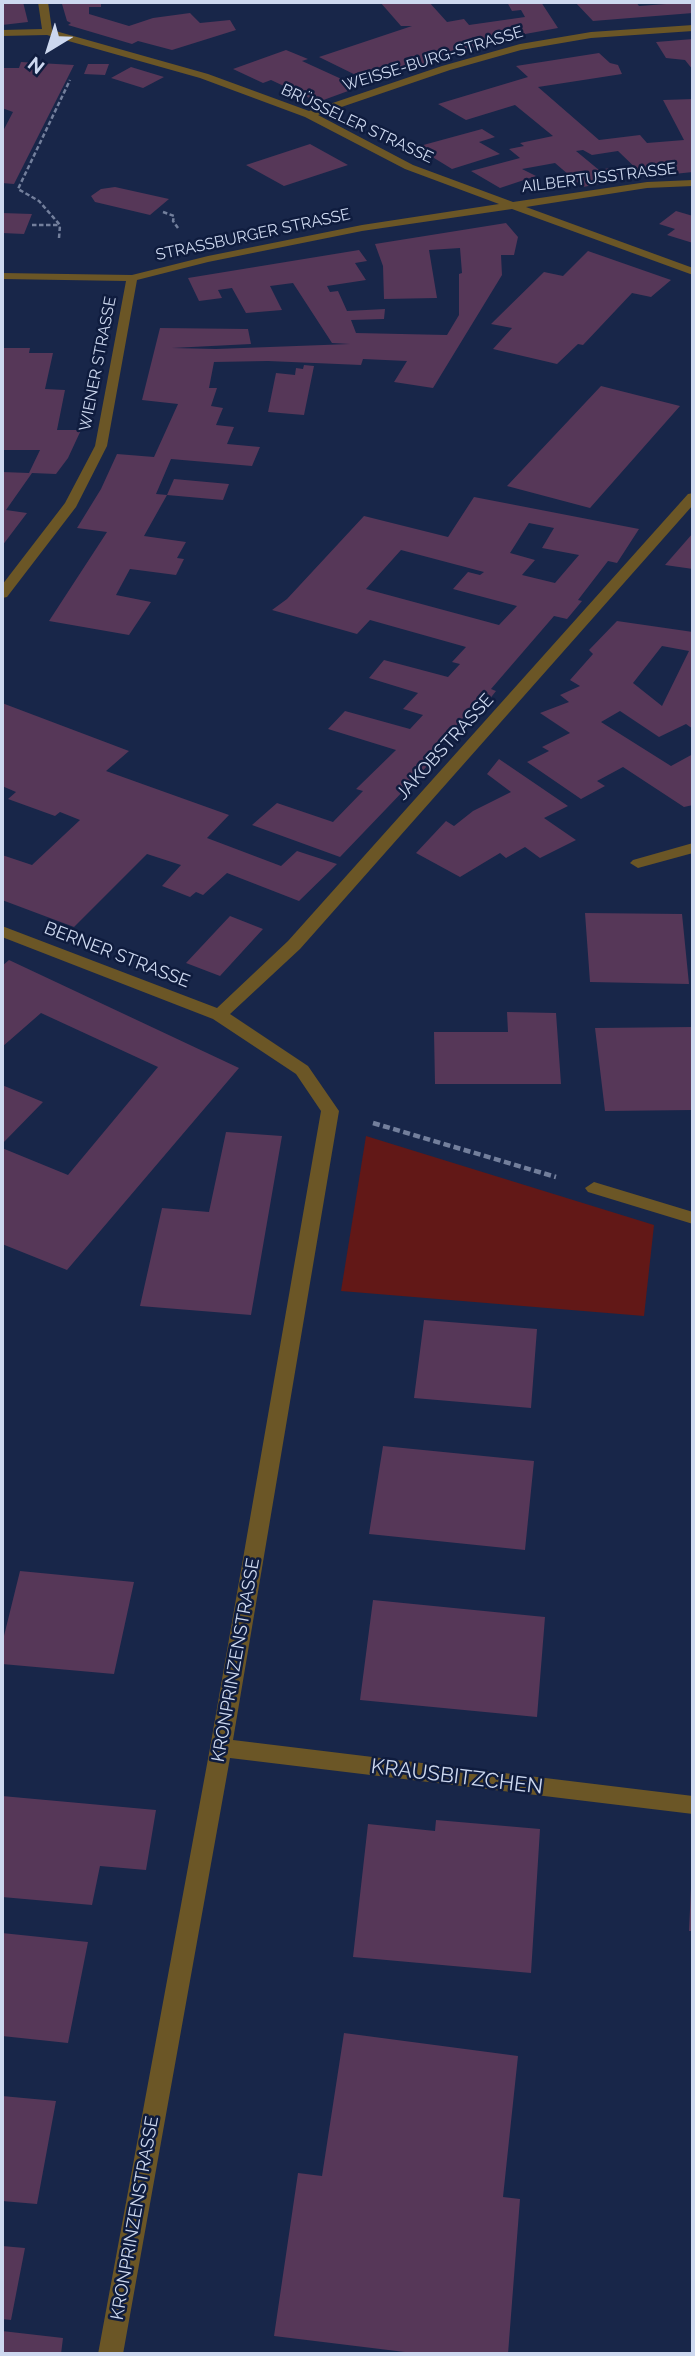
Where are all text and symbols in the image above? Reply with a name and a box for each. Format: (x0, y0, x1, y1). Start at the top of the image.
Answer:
north arrow (14, 14, 84, 84)
street label: WEISSE-BURG-STRASSE (341, 22, 525, 96)
text: N (24, 52, 49, 79)
street label: BRÜSSELER STRASSE (278, 80, 436, 168)
street label: AILBERTUSSTRASSE (520, 159, 678, 197)
street label: STRASSBURGER STRASSE (154, 205, 352, 265)
street label: WIENER STRASSE (76, 295, 120, 433)
street label: JAKOBSTRASSE (392, 690, 498, 804)
street label: BERNER STRASSE (41, 917, 193, 993)
street label: KRONPRINZENSTRASSE (207, 1556, 265, 1764)
street label: KRAUSBITZCHEN (370, 1754, 544, 1800)
street label: KRONPRINZENSTRASSE (106, 2114, 164, 2322)

